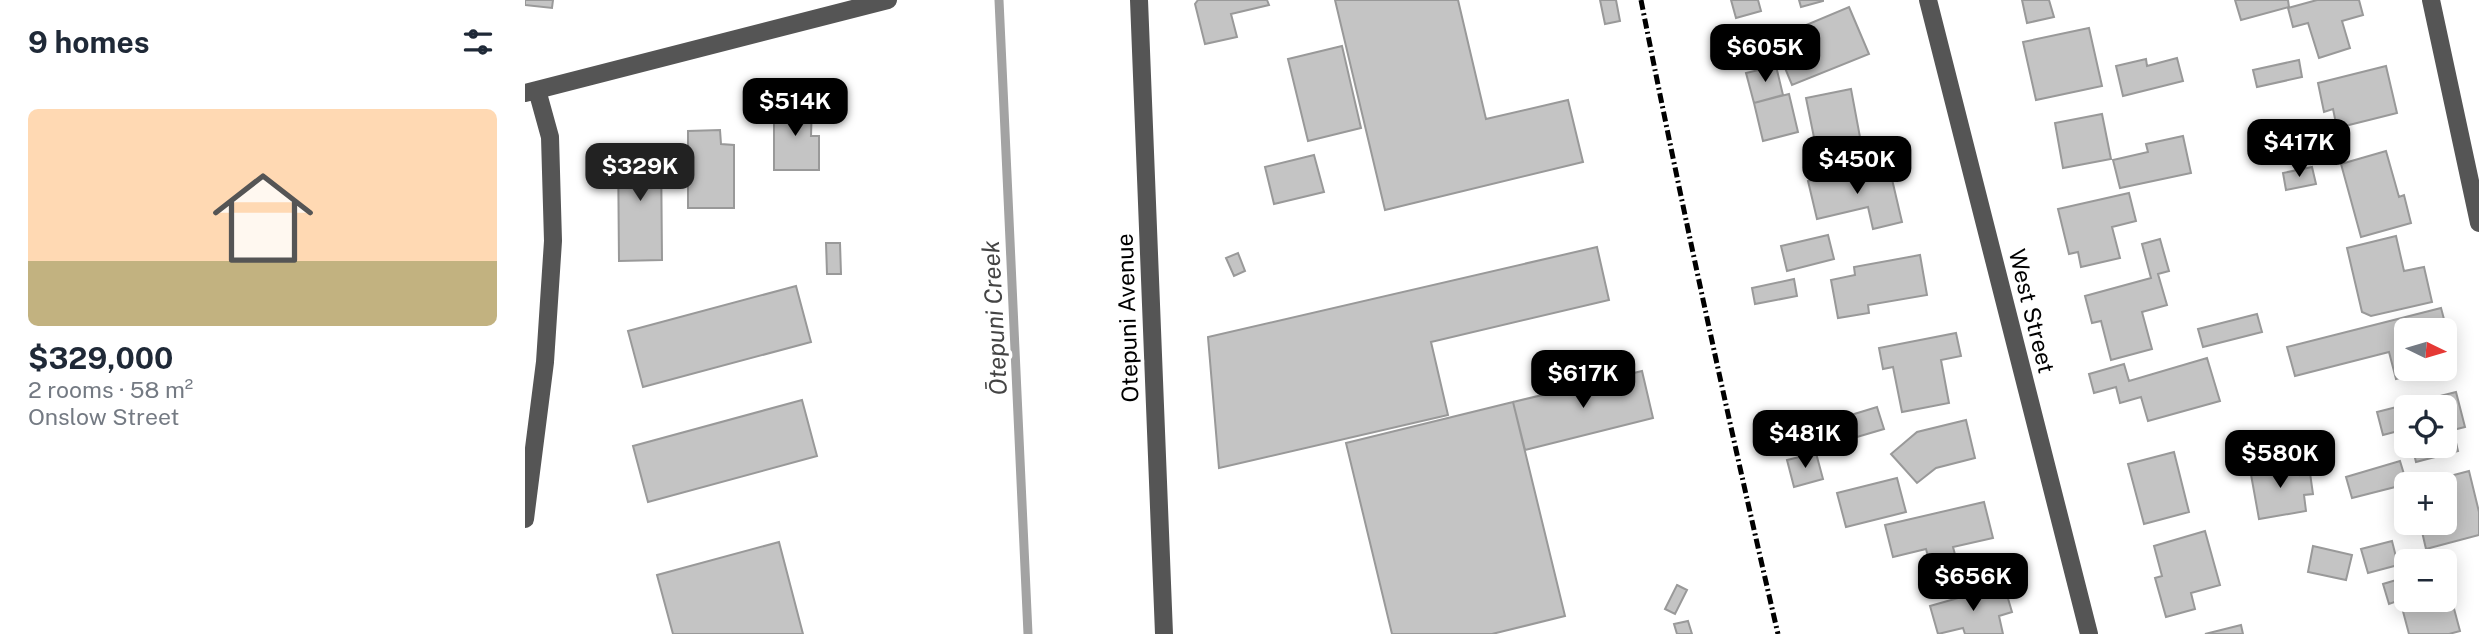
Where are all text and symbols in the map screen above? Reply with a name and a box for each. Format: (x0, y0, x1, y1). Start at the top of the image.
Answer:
icon: filters (459, 23, 497, 61)
text: 9 homes (28, 24, 150, 60)
pin: $605K (1716, 24, 1814, 84)
text: $605K (1726, 33, 1804, 60)
pin: $514K (746, 78, 844, 138)
text: $514K (759, 87, 831, 114)
pin: $417K (2250, 120, 2348, 179)
text: $417K (2263, 128, 2335, 155)
pin: $450K (1808, 136, 1906, 196)
pin: $329K (591, 144, 689, 203)
text: $450K (1818, 145, 1896, 172)
text: $329K (601, 152, 679, 179)
icon: home (200, 155, 326, 281)
street label: Otepuni Avenue (1111, 233, 1143, 403)
water label: Ōtepuni Creek (976, 240, 1012, 396)
street label: West Street (2004, 246, 2060, 376)
north arrow (2394, 318, 2457, 382)
map controls (2394, 318, 2457, 612)
text: $329,000 (28, 340, 173, 376)
pin: $617K (1534, 350, 1632, 410)
text: $617K (1547, 359, 1619, 386)
text: 2 rooms · 58 m² (28, 376, 193, 403)
button: locate (2394, 395, 2457, 458)
text: Onslow Street (28, 403, 179, 430)
pin: $481K (1756, 410, 1854, 470)
text: $481K (1769, 419, 1841, 446)
pin: $580K (2231, 430, 2329, 490)
text: $580K (2241, 439, 2319, 466)
button: + (2394, 472, 2457, 535)
button: − (2394, 549, 2457, 612)
pin: $656K (1924, 554, 2022, 613)
text: $656K (1934, 562, 2012, 589)

